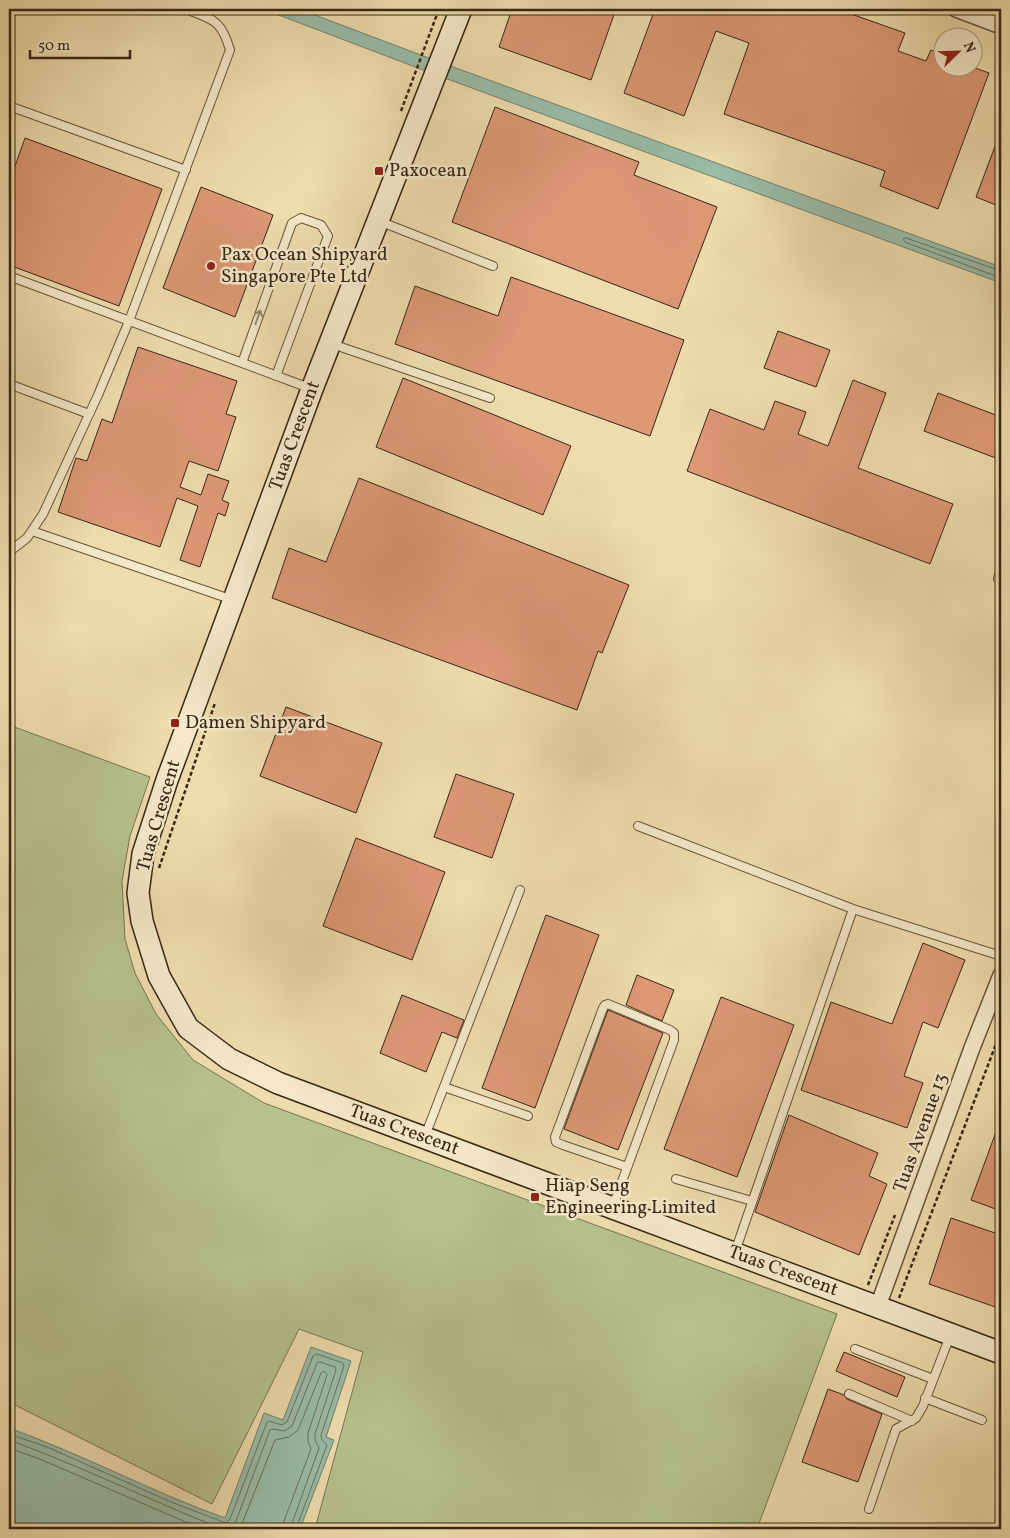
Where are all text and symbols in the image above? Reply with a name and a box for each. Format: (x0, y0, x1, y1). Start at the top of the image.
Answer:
scale bar (30, 28, 130, 60)
north arrow (932, 28, 982, 78)
text: 50 m (38, 36, 70, 57)
text: N (958, 39, 979, 56)
place label: Paxocean (389, 158, 467, 184)
marker: Paxocean (373, 165, 385, 177)
place label: Pax Ocean Shipyard Singapore Pte Ltd (221, 242, 388, 290)
marker: Pax Ocean Shipyard Singapore Pte Ltd (205, 260, 217, 272)
one-way arrow (254, 310, 263, 325)
street label: Tuas Crescent (263, 377, 327, 495)
place label: Damen Shipyard (185, 710, 326, 736)
marker: Damen Shipyard (169, 717, 181, 729)
street label: Tuas Crescent (131, 757, 187, 875)
street label: Tuas Avenue 13 (887, 1070, 955, 1196)
street label: Tuas Crescent (345, 1098, 463, 1162)
place label: Hiap Seng Engineering Limited (545, 1173, 716, 1221)
marker: Hiap Seng Engineering Limited (529, 1191, 541, 1203)
street label: Tuas Crescent (724, 1239, 842, 1303)

